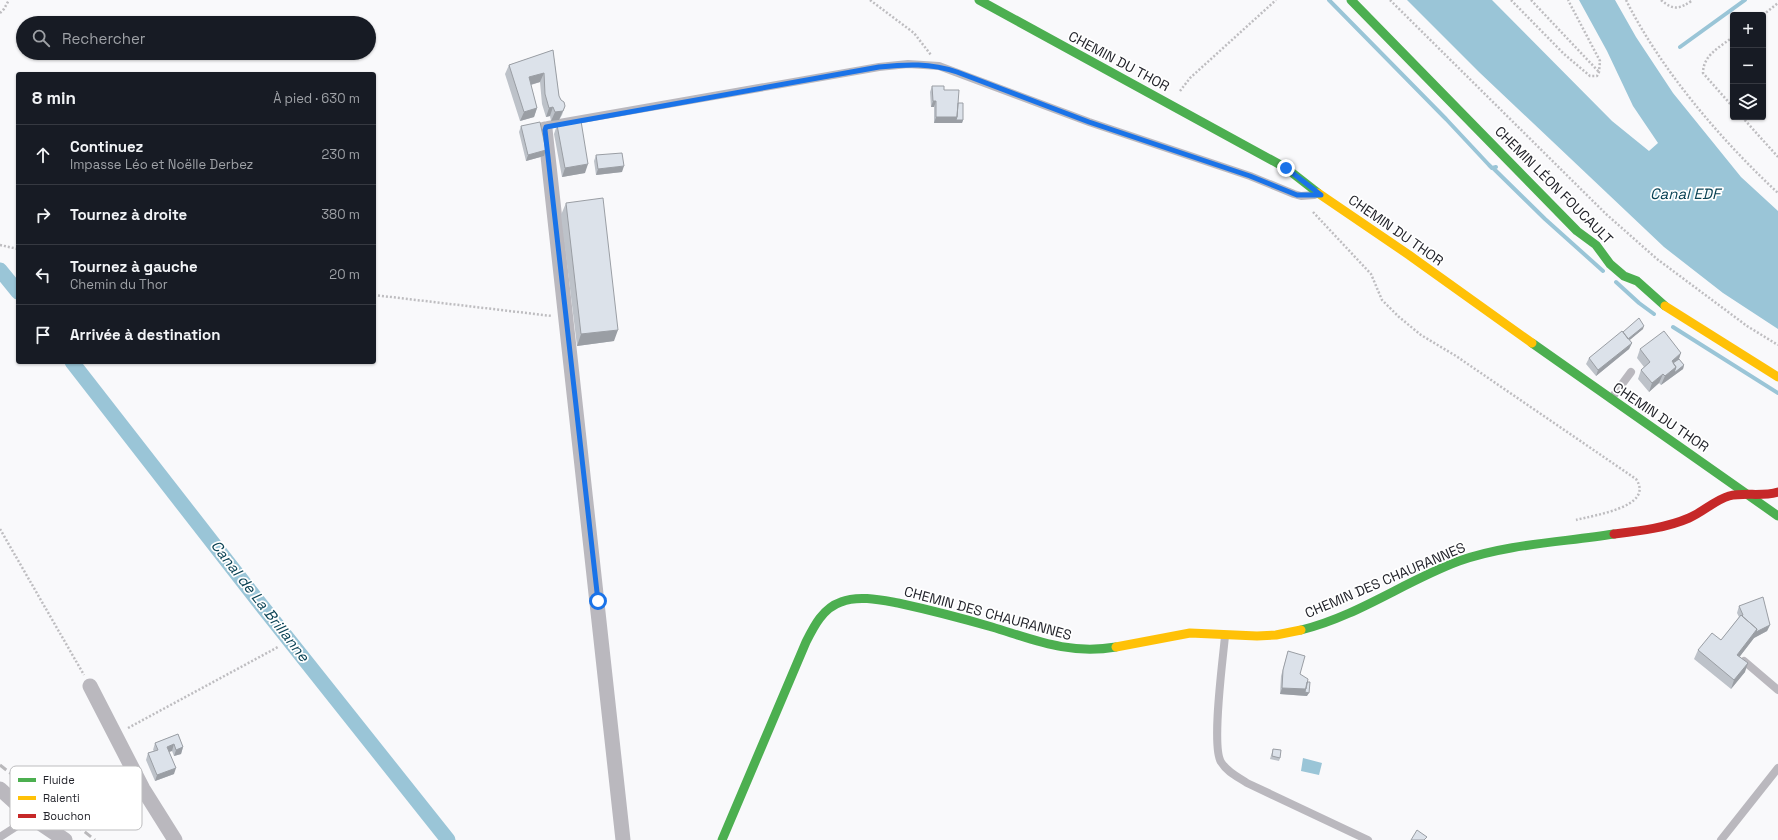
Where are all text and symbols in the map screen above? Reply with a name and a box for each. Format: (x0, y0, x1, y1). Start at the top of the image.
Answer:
map controls (1730, 12, 1766, 120)
button: + (1730, 12, 1766, 48)
search box (16, 16, 376, 60)
icon: search (30, 27, 52, 49)
street label: CHEMIN DU THOR (1065, 27, 1173, 95)
text: Rechercher (62, 29, 145, 48)
button: − (1730, 48, 1766, 84)
button: layers (1730, 84, 1766, 120)
text: 8 min (32, 87, 76, 109)
text: À pied · 630 m (273, 90, 360, 107)
street label: CHEMIN LÉON FOUCAULT (1491, 122, 1617, 248)
text: Continuez (70, 137, 143, 156)
icon: ahead (32, 144, 54, 166)
text: 230 m (322, 146, 360, 163)
text: Impasse Léo et Noëlle Derbez (70, 156, 253, 173)
route end (1277, 159, 1295, 177)
water label: Canal EDF (1650, 184, 1723, 203)
street label: CHEMIN DU THOR (1345, 191, 1447, 270)
icon: right (32, 204, 54, 226)
text: Tournez à droite (70, 205, 187, 224)
text: 380 m (321, 206, 360, 223)
text: Tournez à gauche (70, 257, 198, 276)
icon: left (32, 264, 54, 286)
text: 20 m (329, 266, 360, 283)
text: Chemin du Thor (70, 276, 168, 293)
icon: arrive (32, 324, 54, 346)
text: Arrivée à destination (70, 325, 220, 344)
street label: CHEMIN DU THOR (1610, 378, 1713, 456)
water label: Canal de La Brillanne (207, 536, 314, 666)
street label: CHEMIN DES CHAURANNES (1302, 538, 1468, 622)
street label: CHEMIN DES CHAURANNES (902, 582, 1074, 644)
route start (589, 592, 607, 610)
legend (10, 766, 142, 830)
text: Fluide (43, 773, 75, 787)
text: Ralenti (43, 791, 80, 805)
text: Bouchon (43, 809, 91, 823)

